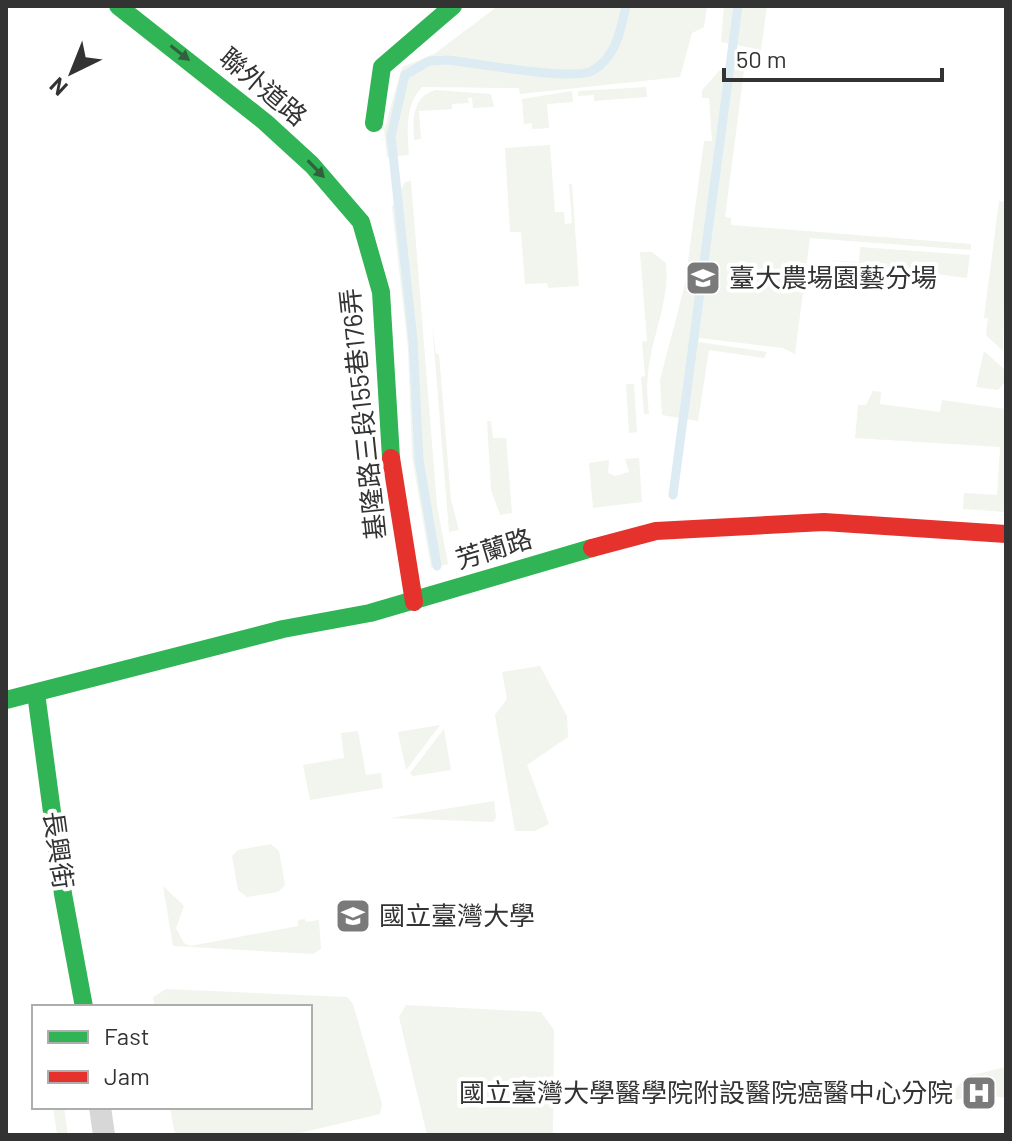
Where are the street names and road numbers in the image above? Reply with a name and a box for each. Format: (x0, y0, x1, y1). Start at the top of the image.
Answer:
street label: 聯外道路 (214, 41, 314, 131)
street label: 基隆路三段155巷176弄 (333, 287, 390, 541)
street label: 芳蘭路 (452, 521, 535, 574)
street label: 長興街 (39, 809, 80, 891)

